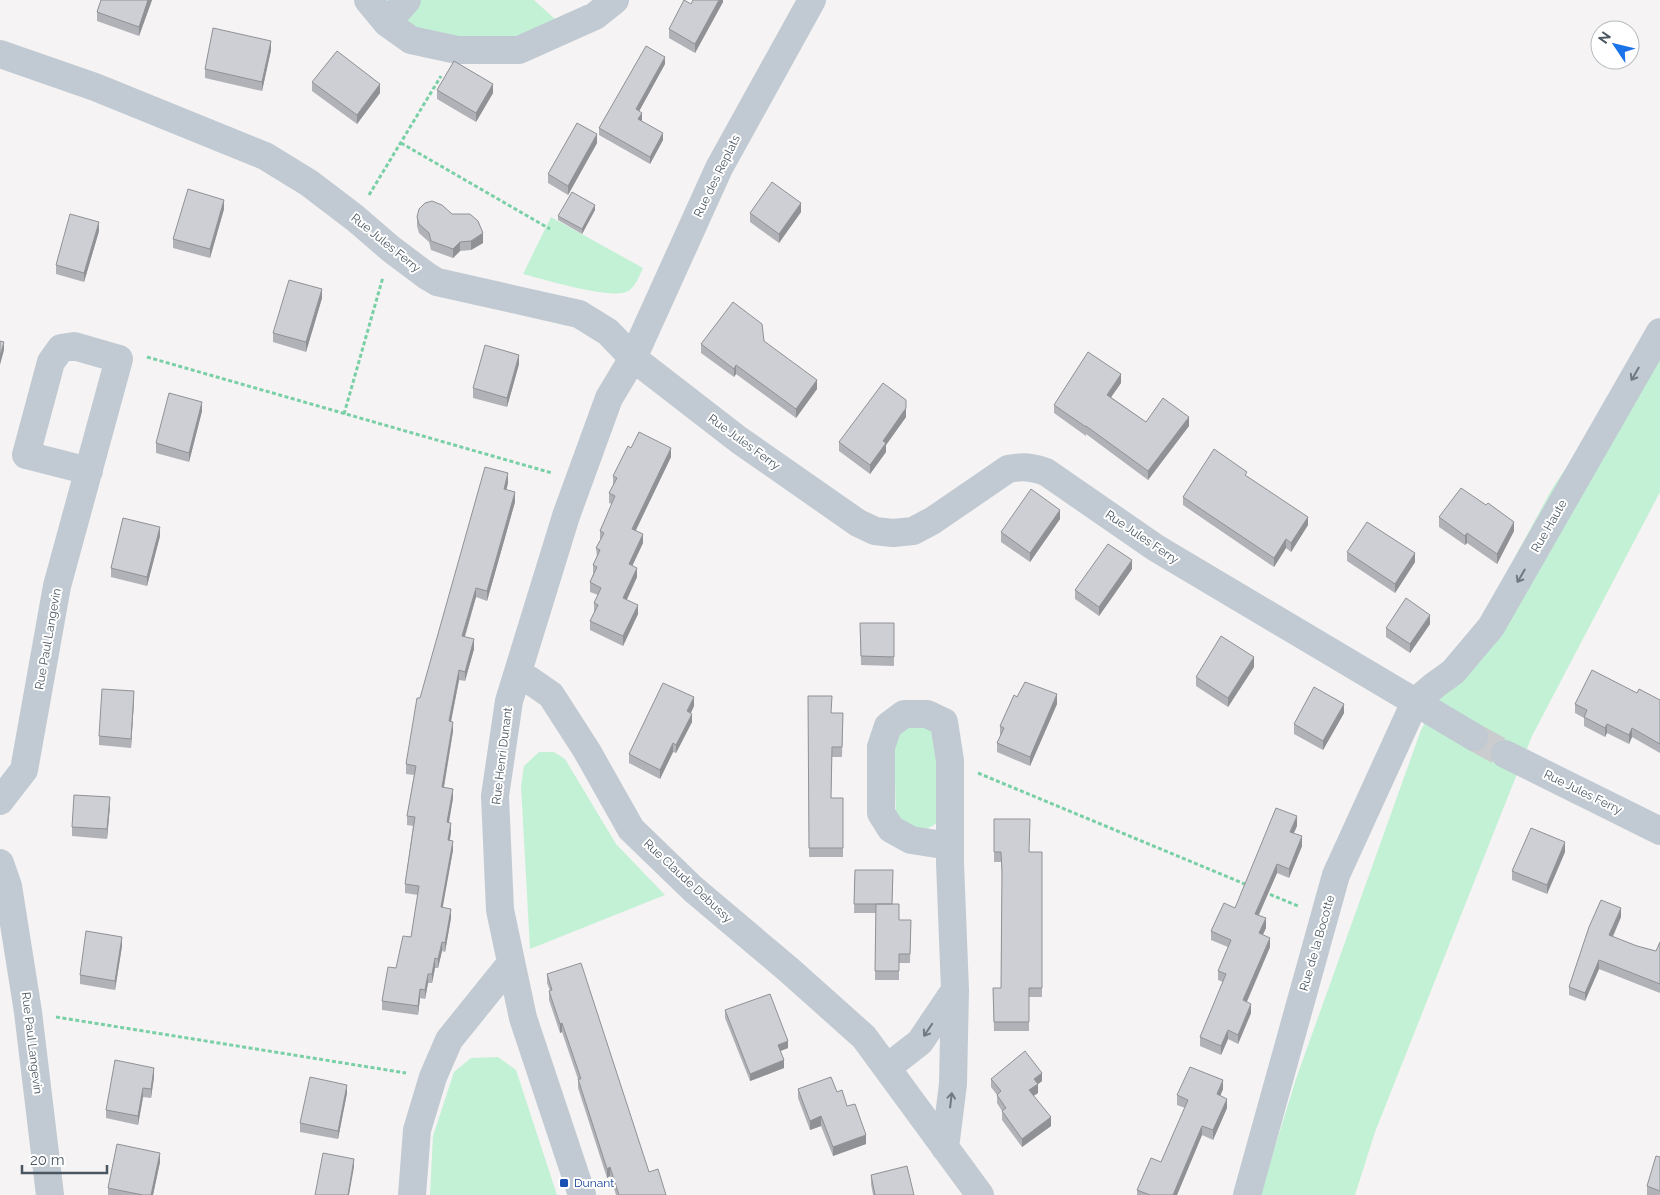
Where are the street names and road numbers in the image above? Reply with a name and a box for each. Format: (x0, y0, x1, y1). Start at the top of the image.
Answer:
street label: Rue des Replats (691, 132, 743, 220)
street label: Rue Jules Ferry (348, 211, 424, 276)
street label: Rue Jules Ferry (705, 411, 783, 473)
street label: Rue Haute (1528, 497, 1570, 555)
street label: Rue Jules Ferry (1103, 507, 1182, 567)
street label: Rue Paul Langevin (32, 587, 64, 691)
street label: Rue Henri Dunant (489, 707, 515, 805)
street label: Rue Jules Ferry (1542, 767, 1625, 817)
street label: Rue Claude Debussy (641, 836, 735, 926)
street label: Rue de la Bocotte (1297, 893, 1337, 993)
street label: Rue Paul Langevin (19, 991, 45, 1095)

